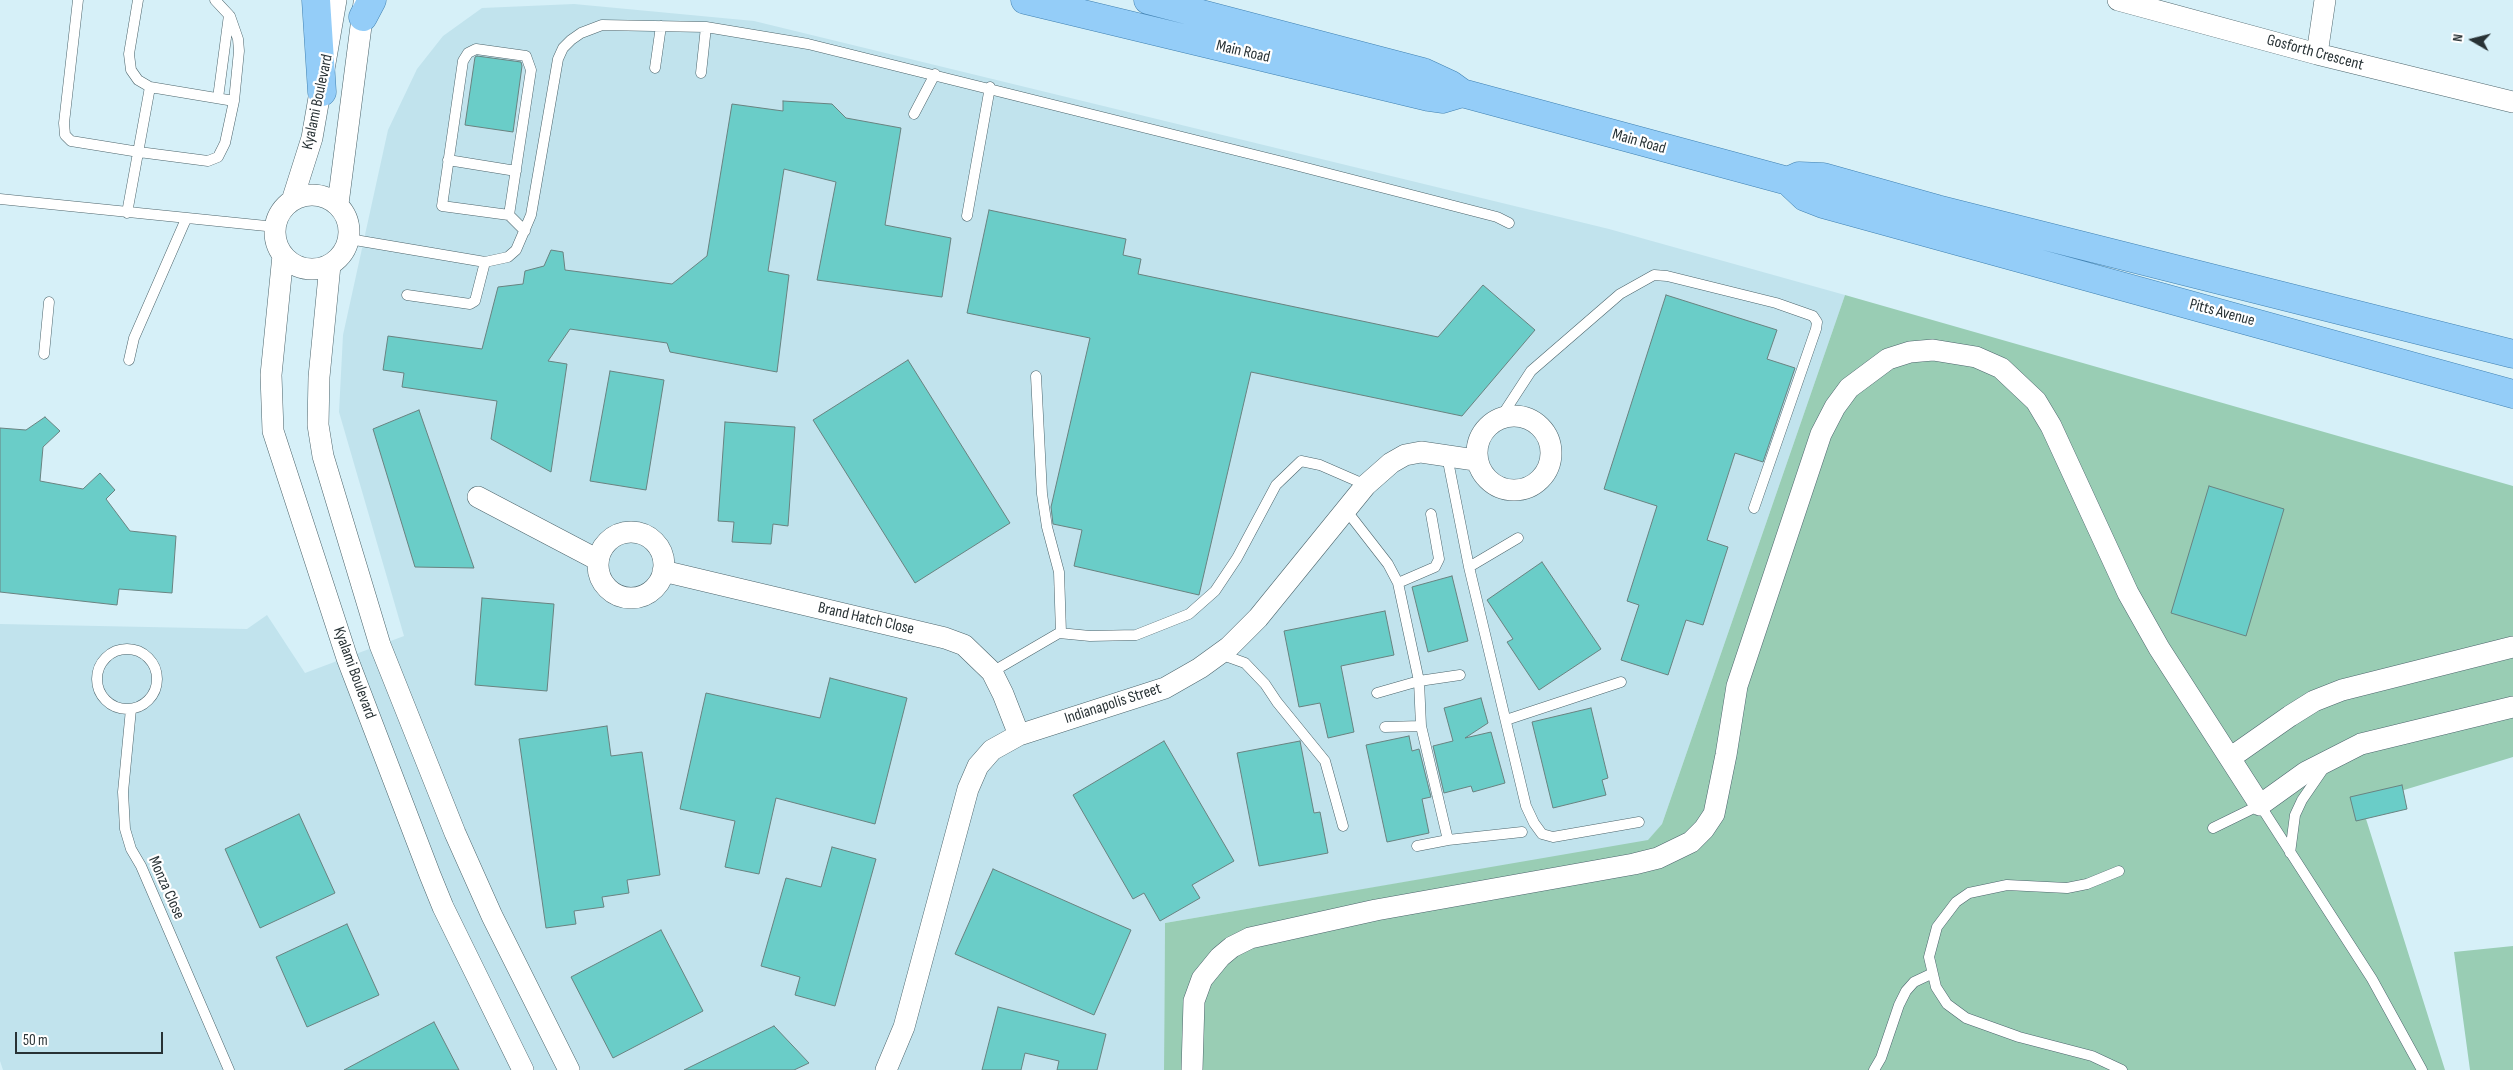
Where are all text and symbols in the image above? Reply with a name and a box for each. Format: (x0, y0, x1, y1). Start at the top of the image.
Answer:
north arrow (2448, 15, 2498, 65)
street label: Gosforth Crescent (2265, 31, 2365, 75)
text: N (2449, 33, 2467, 43)
street label: Main Road (1214, 36, 1272, 68)
street label: Kyalami Boulevard (299, 53, 337, 151)
street label: Main Road (1610, 125, 1668, 159)
street label: Pitts Avenue (2187, 295, 2257, 331)
street label: Brand Hatch Close (816, 599, 916, 639)
street label: Kyalami Boulevard (328, 624, 380, 722)
street label: Indianapolis Street (1062, 679, 1164, 729)
street label: Monza Close (144, 853, 188, 923)
scale bar (18, 1022, 165, 1054)
text: 50 m (23, 1031, 48, 1050)

